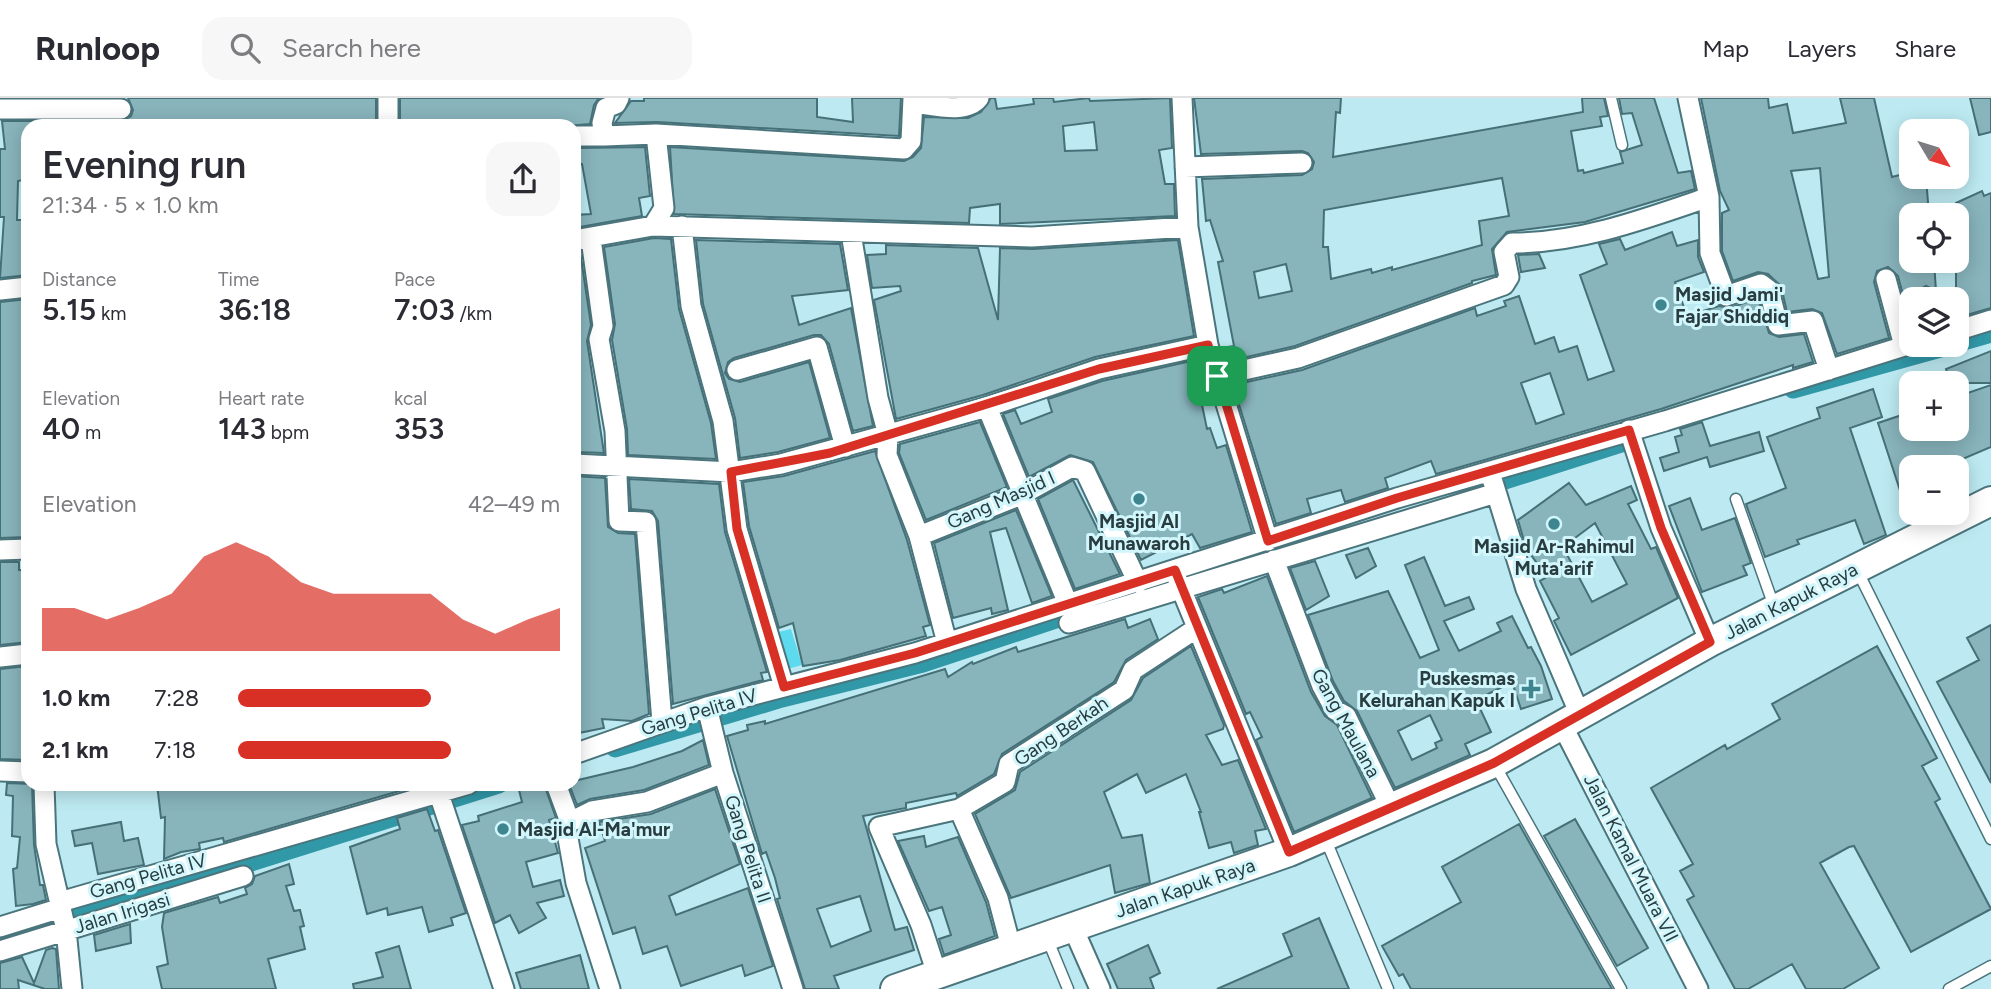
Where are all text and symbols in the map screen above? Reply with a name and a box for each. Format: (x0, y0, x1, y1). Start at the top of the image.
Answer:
search box (202, 17, 692, 80)
text: Runloop (35, 29, 160, 68)
icon: search (226, 29, 264, 67)
text: Search here (282, 32, 421, 64)
text: Map (1702, 34, 1749, 63)
text: Layers (1787, 34, 1856, 63)
text: Share (1894, 34, 1956, 63)
north arrow (1899, 119, 1969, 189)
map controls (1899, 119, 1969, 525)
text: Evening run (42, 142, 246, 188)
button: share (486, 142, 560, 216)
text: 21:34 · 5 × 1.0 km (42, 191, 219, 219)
button: locate (1899, 203, 1969, 273)
text: Distance (42, 268, 116, 291)
text: Time (218, 268, 259, 291)
text: Pace (394, 268, 435, 291)
place label: Masjid Jami' Fajar Shiddiq (1675, 283, 1789, 328)
button: layers (1899, 287, 1969, 357)
text: 5.15 (42, 291, 96, 328)
text: 36:18 (218, 291, 291, 328)
text: 7:03 (394, 291, 455, 328)
marker: Masjid Jami' Fajar Shiddiq (1653, 297, 1669, 313)
text: km (96, 302, 126, 325)
text: /km (455, 302, 492, 325)
pin (1187, 346, 1247, 406)
icon: arrive (1198, 357, 1236, 395)
button: + (1899, 371, 1969, 441)
text: Elevation (42, 387, 120, 410)
text: Heart rate (218, 387, 304, 410)
text: kcal (394, 387, 427, 410)
text: 40 (42, 410, 80, 447)
text: 143 (218, 410, 266, 447)
text: 353 (394, 410, 444, 447)
text: m (80, 421, 101, 444)
text: bpm (266, 421, 309, 444)
button: − (1899, 455, 1969, 525)
street label: Gang Masjid I (943, 466, 1059, 534)
text: Elevation (42, 490, 137, 518)
text: 42–49 m (468, 490, 560, 518)
marker: Masjid Al Munawaroh (1131, 491, 1147, 507)
place label: Masjid Al Munawaroh (1088, 510, 1190, 555)
marker: Masjid Ar-Rahimul Muta'arif (1546, 516, 1562, 532)
place label: Masjid Ar-Rahimul Muta'arif (1474, 535, 1634, 580)
street label: Jalan Kapuk Raya (1721, 558, 1861, 644)
street label: Gang Maulana (1307, 664, 1385, 782)
place label: Puskesmas Kelurahan Kapuk I (1359, 667, 1515, 712)
marker: Puskesmas Kelurahan Kapuk I (1521, 679, 1541, 699)
street label: Gang Pelita IV (638, 683, 760, 741)
text: 1.0 km (42, 684, 110, 712)
text: 7:28 (154, 684, 199, 712)
street label: Gang Berkah (1010, 691, 1112, 771)
text: 2.1 km (42, 736, 109, 764)
text: 7:18 (154, 736, 196, 764)
street label: Jalan Kamal Muara VII (1579, 770, 1683, 946)
street label: Gang Pelita II (720, 792, 776, 906)
place label: Masjid Al-Ma'mur (517, 818, 670, 841)
marker: Masjid Al-Ma'mur (495, 821, 511, 837)
street label: Gang Pelita IV (87, 848, 209, 904)
street label: Jalan Kapuk Raya (1112, 853, 1258, 923)
street label: Jalan Irigasi (71, 888, 173, 938)

